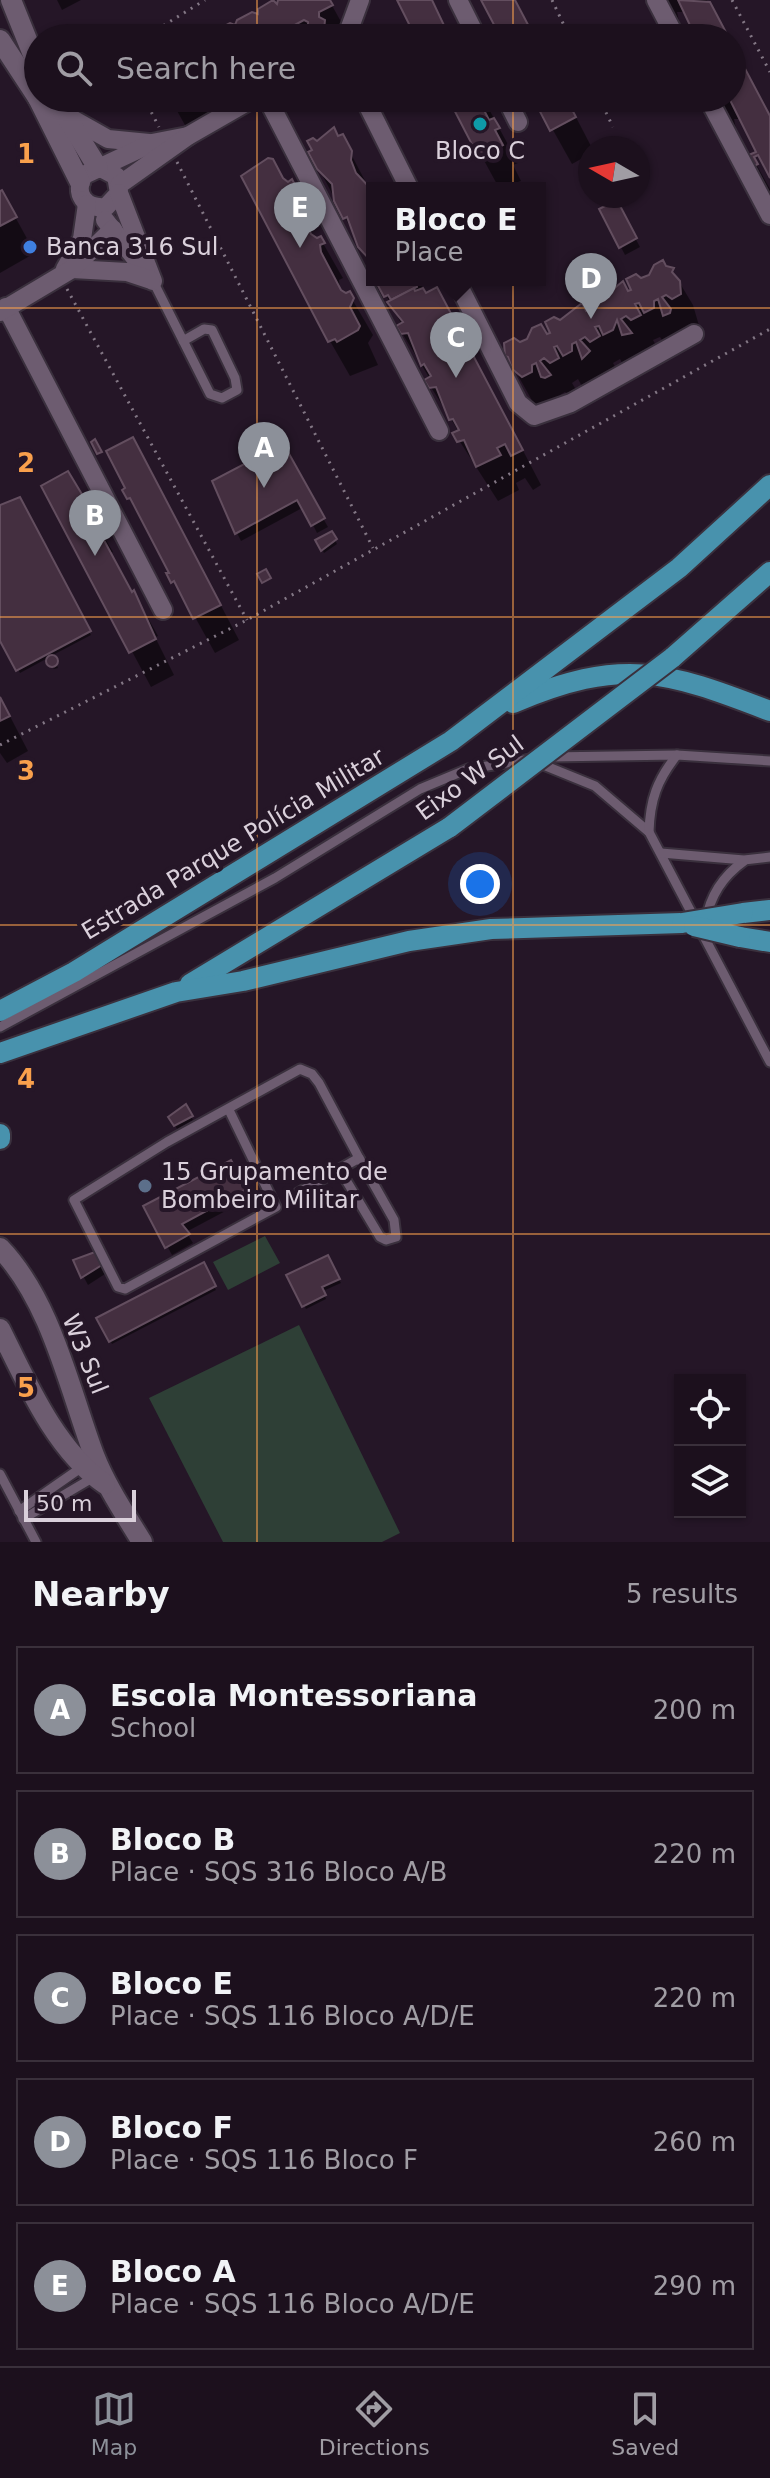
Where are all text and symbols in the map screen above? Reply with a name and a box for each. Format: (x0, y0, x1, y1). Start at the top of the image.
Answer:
search box (24, 24, 746, 112)
icon: search (52, 46, 96, 90)
text: Search here (116, 51, 296, 86)
marker: Bloco C (471, 115, 489, 133)
north arrow (578, 136, 650, 208)
place label: Bloco C (435, 137, 525, 165)
text: 1 (17, 139, 35, 169)
pin: E (274, 182, 326, 248)
popup (366, 182, 546, 286)
text: Bloco E (394, 202, 518, 237)
place label: Banca 316 Sul (46, 233, 218, 261)
text: Place (394, 237, 464, 267)
marker: Banca 316 Sul (21, 238, 39, 256)
pin: D (565, 253, 617, 319)
pin: C (430, 312, 482, 378)
pin: A (238, 422, 290, 488)
text: 2 (17, 448, 35, 478)
pin: B (69, 490, 121, 556)
street label: Eixo W Sul (411, 730, 529, 826)
street label: Estrada Parque Polícia Militar (77, 742, 390, 946)
text: 3 (17, 756, 35, 786)
your location (460, 864, 500, 904)
text: 4 (17, 1064, 35, 1094)
place label: 15 Grupamento de Bombeiro Militar (161, 1158, 388, 1214)
marker: 15 Grupamento de Bombeiro Militar (136, 1177, 154, 1195)
street label: W3 Sul (56, 1310, 114, 1398)
text: 5 (17, 1373, 35, 1403)
map controls (674, 1374, 746, 1518)
button: locate (674, 1374, 746, 1446)
button: layers (674, 1446, 746, 1518)
scale bar (24, 1486, 136, 1522)
text: 50 m (36, 1491, 92, 1516)
text: Nearby (32, 1574, 170, 1614)
text: 5 results (626, 1579, 738, 1609)
text: Escola Montessoriana (110, 1678, 477, 1713)
text: A (50, 1695, 70, 1725)
text: 200 m (653, 1695, 736, 1725)
text: School (110, 1713, 196, 1743)
text: Bloco B (110, 1822, 235, 1857)
text: B (50, 1839, 70, 1869)
text: 220 m (653, 1839, 736, 1869)
text: Place · SQS 316 Bloco A/B (110, 1857, 447, 1887)
text: Bloco E (110, 1966, 233, 2001)
text: C (50, 1983, 70, 2013)
text: 220 m (653, 1983, 736, 2013)
text: Place · SQS 116 Bloco A/D/E (110, 2001, 475, 2031)
text: Bloco F (110, 2110, 233, 2145)
text: D (49, 2127, 71, 2157)
text: 260 m (653, 2127, 736, 2157)
text: Place · SQS 116 Bloco F (110, 2145, 418, 2175)
text: Bloco A (110, 2254, 236, 2289)
text: E (51, 2271, 69, 2301)
text: 290 m (653, 2271, 736, 2301)
text: Place · SQS 116 Bloco A/D/E (110, 2289, 475, 2319)
tab: Map (91, 2387, 137, 2460)
tab: Directions (319, 2387, 430, 2460)
tab: Saved (611, 2387, 679, 2460)

